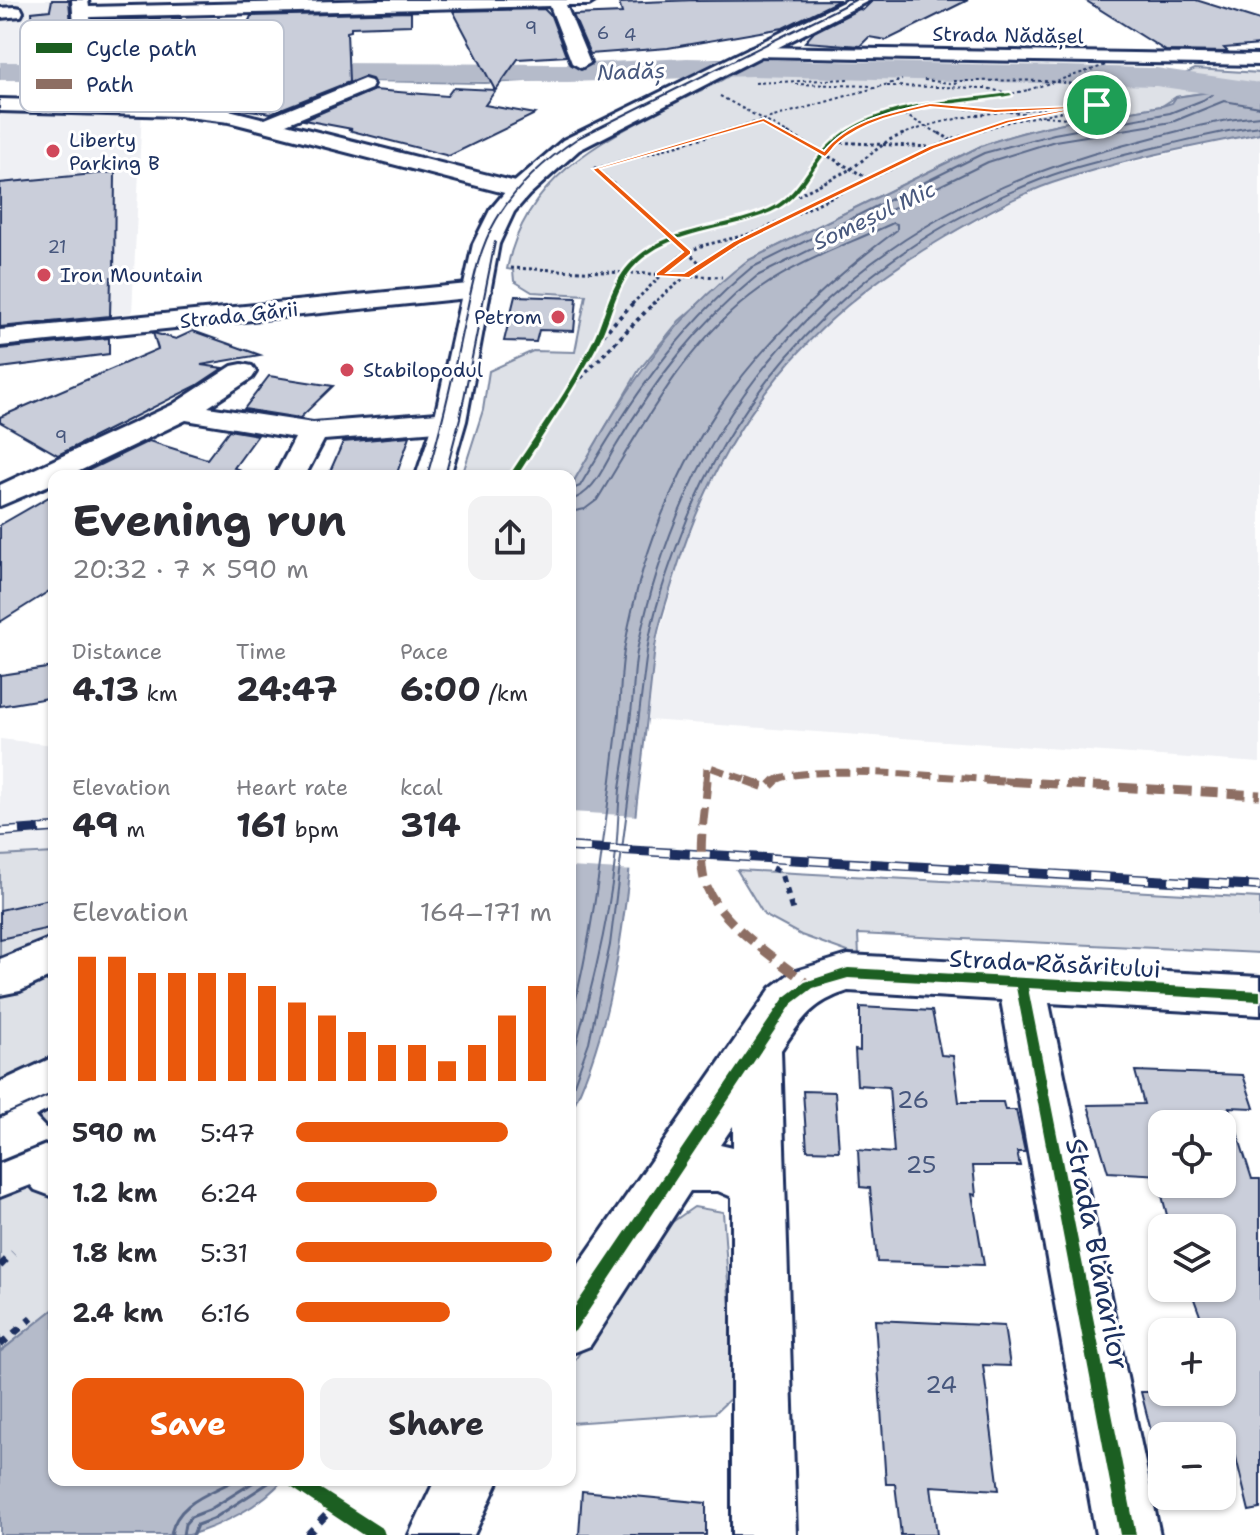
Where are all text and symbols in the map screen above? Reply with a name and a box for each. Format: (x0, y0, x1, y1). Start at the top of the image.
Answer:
house number: 9 (525, 16, 537, 40)
legend (20, 20, 284, 112)
house number: 6 (597, 21, 609, 45)
street label: Strada Nădășel (932, 21, 1084, 50)
house number: 4 (624, 23, 636, 47)
text: Cycle path (86, 34, 197, 63)
water label: Nadăș (596, 56, 666, 88)
text: Path (86, 70, 134, 99)
pin (1063, 71, 1131, 139)
icon: arrive (1075, 83, 1119, 127)
place label: Liberty Parking B (69, 127, 160, 176)
marker: Liberty Parking B (44, 142, 62, 160)
water label: Someșul Mic (808, 174, 941, 257)
house number: 21 (47, 235, 67, 259)
place label: Iron Mountain (60, 262, 203, 288)
marker: Iron Mountain (35, 266, 53, 284)
street label: Strada Gării (178, 296, 300, 334)
place label: Petrom (474, 304, 542, 330)
marker: Petrom (549, 308, 567, 326)
place label: Stabilopodul (363, 357, 483, 383)
marker: Stabilopodul (338, 361, 356, 379)
house number: 9 (55, 425, 67, 449)
text: Evening run (72, 491, 346, 550)
button: share (468, 496, 552, 580)
text: 20:32 · 7 × 590 m (72, 551, 309, 586)
text: Distance (72, 637, 162, 666)
text: Time (236, 637, 286, 666)
text: Pace (400, 637, 448, 666)
text: 4.13 (72, 666, 139, 712)
text: 24:47 (236, 666, 337, 712)
text: 6:00 (400, 666, 481, 712)
text: km (139, 679, 178, 708)
text: /km (481, 679, 528, 708)
text: Elevation (72, 773, 170, 802)
text: Heart rate (236, 773, 348, 802)
text: kcal (400, 773, 443, 802)
text: 49 (72, 802, 119, 848)
text: 161 (236, 802, 287, 848)
text: 314 (400, 802, 461, 848)
text: m (119, 815, 145, 844)
text: bpm (287, 815, 339, 844)
text: Elevation (72, 894, 188, 929)
text: 164–171 m (420, 894, 552, 929)
street label: Strada Răsăritului (948, 942, 1162, 986)
house number: 26 (897, 1084, 929, 1116)
map controls (1148, 1110, 1236, 1510)
button: locate (1148, 1110, 1236, 1198)
text: 590 m (72, 1115, 156, 1150)
text: 5:47 (200, 1115, 255, 1150)
street label: Strada Blănarilor (1057, 1135, 1139, 1373)
house number: 25 (905, 1149, 937, 1181)
text: 1.2 km (72, 1175, 157, 1210)
text: 6:24 (200, 1175, 258, 1210)
button: layers (1148, 1214, 1236, 1302)
text: 1.8 km (72, 1235, 157, 1270)
text: 5:31 (200, 1235, 248, 1270)
text: 2.4 km (72, 1295, 163, 1330)
text: 6:16 (200, 1295, 251, 1330)
button: + (1148, 1318, 1236, 1406)
house number: 24 (925, 1369, 957, 1401)
button: Save (72, 1378, 304, 1470)
button: Share (320, 1378, 552, 1470)
button: − (1148, 1422, 1236, 1510)

